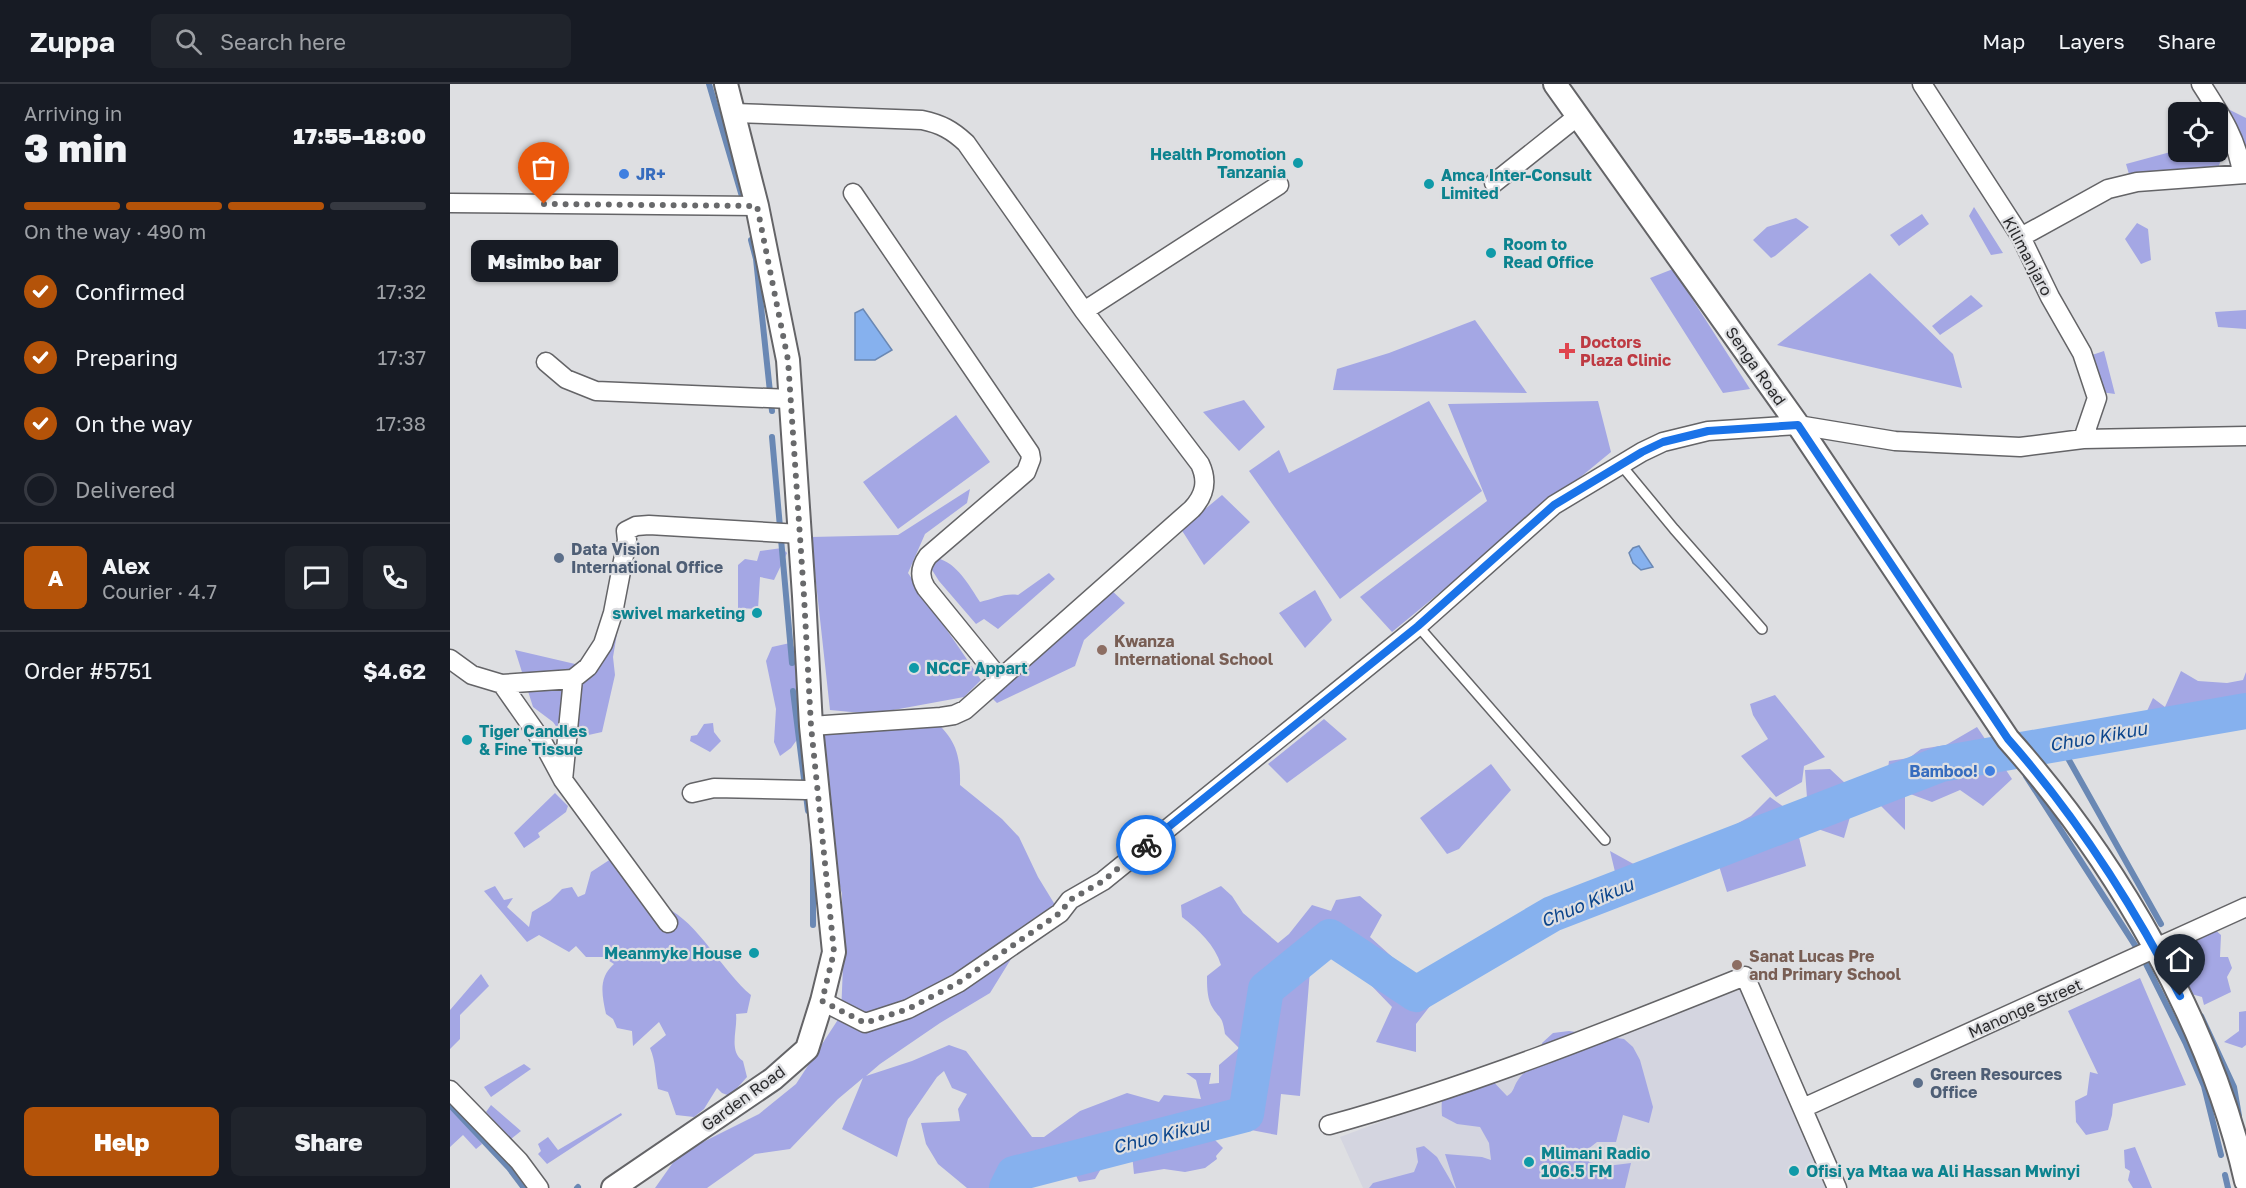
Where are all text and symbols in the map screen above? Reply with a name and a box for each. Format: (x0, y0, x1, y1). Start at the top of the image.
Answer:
search box (151, 14, 571, 68)
text: Zuppa (30, 25, 115, 58)
icon: search (172, 25, 205, 58)
text: Search here (220, 28, 346, 55)
text: Map (1982, 28, 2025, 54)
text: Layers (2058, 28, 2125, 54)
text: Share (2158, 28, 2216, 54)
text: Arriving in (24, 101, 122, 125)
map controls (2168, 102, 2228, 162)
button: locate (2168, 102, 2228, 162)
text: 17:55–18:00 (293, 122, 426, 149)
text: 3 min (24, 124, 127, 171)
pin (518, 142, 569, 204)
place label: Health Promotion Tanzania (1150, 144, 1286, 182)
icon: bag (527, 151, 560, 184)
marker: Health Promotion Tanzania (1291, 156, 1305, 170)
place label: JR+ (636, 164, 666, 184)
place label: Amca Inter-Consult Limited (1441, 165, 1592, 203)
marker: JR+ (617, 167, 631, 181)
marker: Amca Inter-Consult Limited (1422, 177, 1436, 191)
street label: Kilimanjaro (1999, 213, 2057, 299)
text: On the way · 490 m (24, 219, 206, 243)
place label: Room to Read Office (1503, 234, 1594, 272)
callout: Msimbo bar (470, 240, 618, 282)
marker: Room to Read Office (1484, 246, 1498, 260)
text: Msimbo bar (488, 249, 601, 273)
icon: check (24, 275, 57, 308)
text: Confirmed (75, 278, 185, 305)
text: 17:32 (376, 279, 426, 303)
street label: Senga Road (1722, 323, 1790, 409)
place label: Doctors Plaza Clinic (1580, 332, 1671, 370)
icon: check (24, 341, 57, 374)
marker: Doctors Plaza Clinic (1558, 342, 1576, 360)
text: Preparing (75, 344, 178, 371)
text: 17:37 (377, 345, 426, 369)
icon: check (24, 407, 57, 440)
text: On the way (75, 410, 193, 437)
text: 17:38 (376, 411, 426, 435)
text: Delivered (75, 476, 175, 503)
place label: Data Vision International Office (571, 539, 723, 577)
button: chat (285, 546, 348, 609)
button: phone (363, 546, 426, 609)
marker: Data Vision International Office (552, 551, 566, 565)
text: Alex (102, 552, 150, 579)
text: A (48, 564, 63, 591)
text: Courier · 4.7 (102, 579, 217, 603)
place label: swivel marketing (612, 603, 745, 623)
marker: swivel marketing (750, 606, 764, 620)
place label: Kwanza International School (1114, 631, 1274, 669)
marker: Kwanza International School (1095, 643, 1109, 657)
text: Order #5751 (24, 657, 152, 684)
text: $4.62 (363, 657, 426, 684)
place label: NCCF Appart (926, 658, 1028, 678)
marker: NCCF Appart (907, 661, 921, 675)
water label: Chuo Kikuu (2047, 716, 2149, 755)
place label: Tiger Candles & Fine Tissue (479, 721, 587, 759)
marker: Tiger Candles & Fine Tissue (460, 733, 474, 747)
place label: Bamboo! (1909, 761, 1978, 781)
marker: Bamboo! (1983, 764, 1997, 778)
courier (1116, 815, 1176, 875)
icon: bike (1130, 829, 1163, 862)
water label: Chuo Kikuu (1537, 872, 1637, 931)
pin (2154, 934, 2205, 996)
place label: Meanmyke House (604, 943, 742, 963)
icon: home (2163, 943, 2196, 976)
marker: Meanmyke House (747, 946, 761, 960)
place label: Sanat Lucas Pre and Primary School (1749, 946, 1901, 984)
marker: Sanat Lucas Pre and Primary School (1730, 958, 1744, 972)
street label: Manonge Street (1965, 974, 2085, 1042)
street label: Garden Road (697, 1061, 789, 1135)
place label: Green Resources Office (1930, 1064, 2062, 1102)
marker: Green Resources Office (1911, 1076, 1925, 1090)
button: Help (24, 1107, 219, 1176)
button: Share (231, 1107, 426, 1176)
water label: Chuo Kikuu (1110, 1112, 1212, 1158)
place label: Mlimani Radio 106.5 FM (1541, 1143, 1651, 1181)
marker: Mlimani Radio 106.5 FM (1522, 1155, 1536, 1169)
place label: Ofisi ya Mtaa wa Ali Hassan Mwinyi (1806, 1161, 2080, 1181)
marker: Ofisi ya Mtaa wa Ali Hassan Mwinyi (1787, 1164, 1801, 1178)

